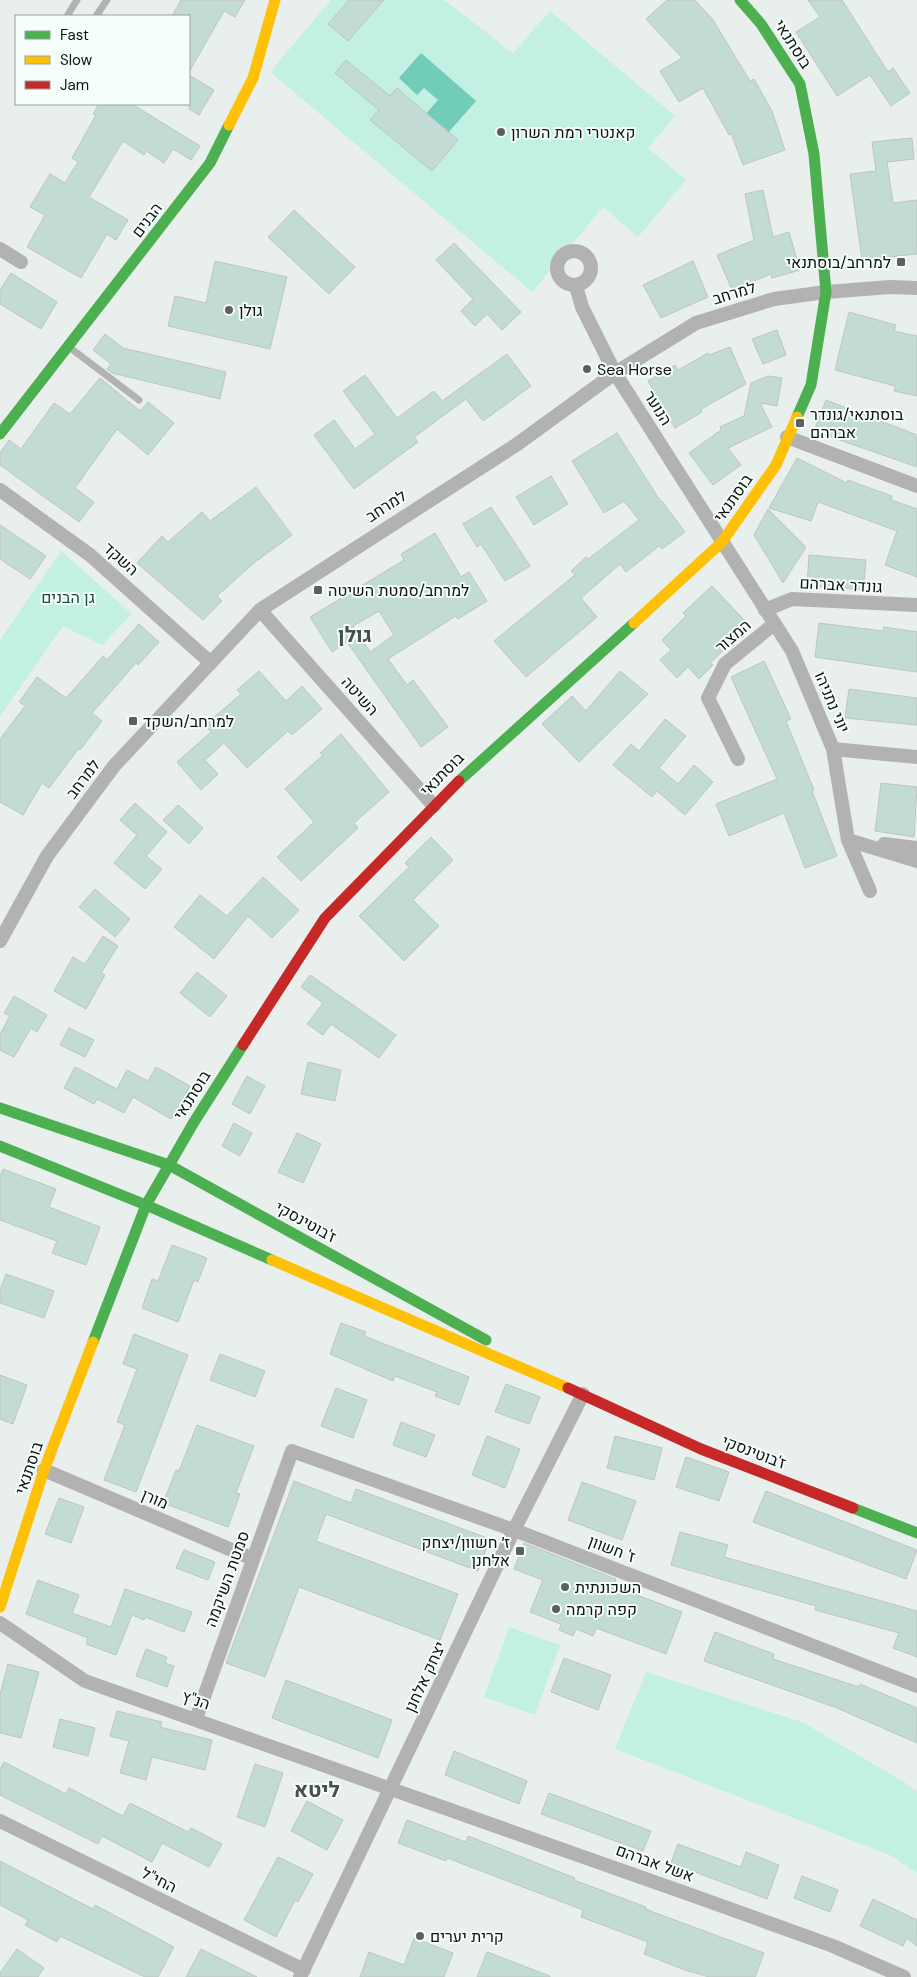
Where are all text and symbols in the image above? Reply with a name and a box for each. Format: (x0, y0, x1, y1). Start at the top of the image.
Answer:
legend (15, 15, 190, 105)
street label: בוסתנאי (769, 16, 817, 73)
text: Fast (60, 25, 89, 45)
text: Slow (60, 50, 93, 70)
text: Jam (60, 75, 89, 95)
place label: קאנטרי רמת השרון (511, 122, 635, 143)
marker: קאנטרי רמת השרון (495, 126, 507, 138)
street label: הבנים (127, 198, 167, 242)
place label: למרחב/בוסתנאי (786, 252, 891, 273)
marker: למרחב/בוסתנאי (895, 256, 907, 268)
street label: למרחב (710, 276, 758, 310)
place label: גולן (239, 300, 263, 321)
marker: גולן (223, 304, 235, 316)
place label: Sea Horse (597, 359, 672, 380)
marker: Sea Horse (581, 363, 593, 375)
street label: הנוער (639, 387, 677, 429)
place label: בוסתנאי/גונדר אברהם (810, 404, 904, 443)
marker: בוסתנאי/גונדר אברהם (794, 417, 806, 429)
street label: בוסתנאי (709, 469, 757, 526)
street label: למרחב (362, 485, 410, 527)
street label: השקד (99, 538, 143, 580)
street label: גונדר אברהם (799, 572, 883, 598)
place label: למרחב/סמטת השיטה (328, 580, 469, 601)
marker: למרחב/סמטת השיטה (312, 584, 324, 596)
park label: גן הבנים (41, 587, 95, 608)
street label: המצור (711, 615, 755, 657)
district label: גולן (338, 621, 372, 649)
street label: יוני נתניהו (810, 668, 854, 736)
street label: השיטה (337, 672, 383, 720)
place label: למרחב/השקד (143, 711, 234, 732)
marker: למרחב/השקד (127, 715, 139, 727)
street label: בוסתנאי (415, 747, 469, 801)
street label: למרחב (61, 755, 105, 803)
street label: בוסתנאי (169, 1066, 216, 1124)
street label: ז'בוטינסקי (272, 1197, 341, 1248)
street label: ז'בוטינסקי (719, 1430, 789, 1474)
street label: בוסתנאי (10, 1438, 48, 1497)
street label: מורן (138, 1484, 172, 1514)
street label: סמטת השיקמה (200, 1528, 254, 1630)
street label: ז' חשוון (585, 1530, 639, 1568)
place label: ז׳ חשוון/יצחק אלחנן (421, 1532, 510, 1571)
marker: ז׳ חשוון/יצחק אלחנן (514, 1545, 526, 1557)
place label: השכונתית (575, 1577, 641, 1598)
marker: השכונתית (559, 1581, 571, 1593)
place label: קפה קרמה (566, 1599, 637, 1620)
marker: קפה קרמה (550, 1603, 562, 1615)
street label: יצחק אלחנן (399, 1638, 451, 1716)
street label: הנ"ץ (179, 1685, 213, 1715)
district label: ליטא (294, 1776, 340, 1804)
street label: אשל אברהם (613, 1839, 697, 1887)
street label: החי"ל (138, 1862, 180, 1898)
place label: קרית יערים (430, 1926, 504, 1947)
marker: קרית יערים (414, 1930, 426, 1942)

